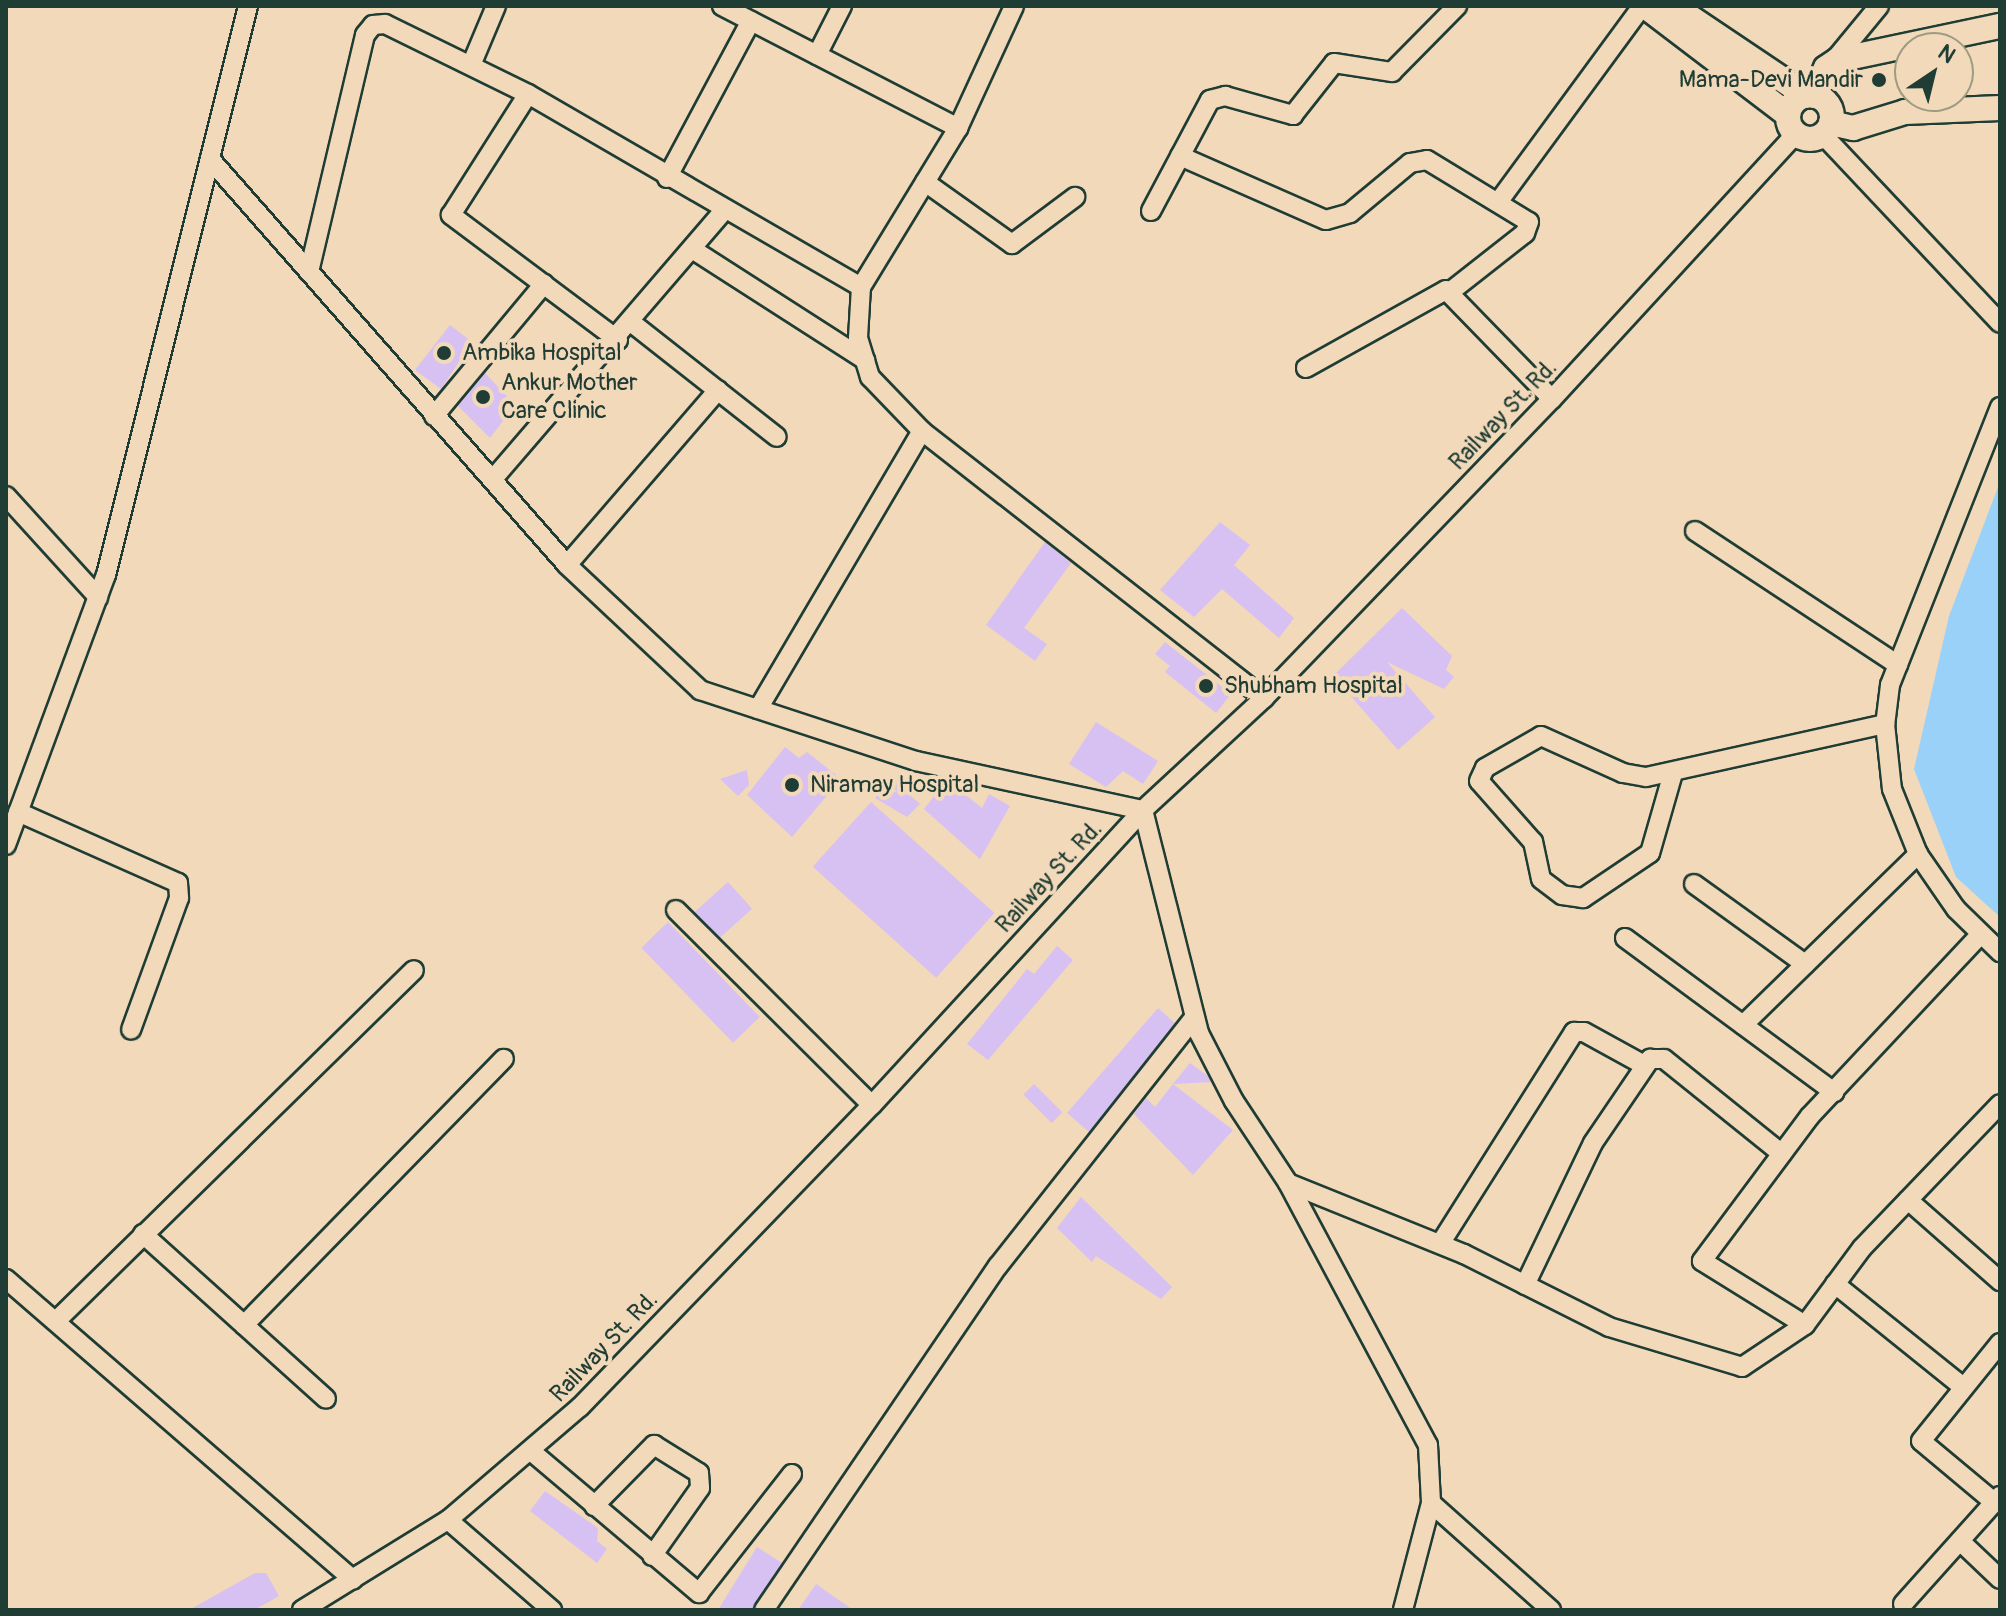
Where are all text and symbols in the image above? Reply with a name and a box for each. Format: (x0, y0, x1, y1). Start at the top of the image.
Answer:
north arrow (1894, 32, 1974, 112)
text: N (1932, 38, 1961, 70)
place label: Mama-Devi Mandir (1679, 66, 1863, 94)
marker: Mama-Devi Mandir (1870, 71, 1888, 89)
place label: Ambika Hospital (462, 339, 622, 367)
marker: Ambika Hospital (433, 342, 455, 364)
street label: Railway St. Rd. (1443, 354, 1563, 476)
place label: Ankur Mother Care Clinic (501, 369, 638, 425)
marker: Ankur Mother Care Clinic (472, 386, 494, 408)
place label: Shubham Hospital (1224, 672, 1403, 700)
marker: Shubham Hospital (1195, 675, 1217, 697)
place label: Niramay Hospital (810, 771, 979, 799)
marker: Niramay Hospital (781, 774, 803, 796)
street label: Railway St. Rd. (990, 815, 1108, 939)
street label: Railway St. Rd. (544, 1286, 664, 1408)

